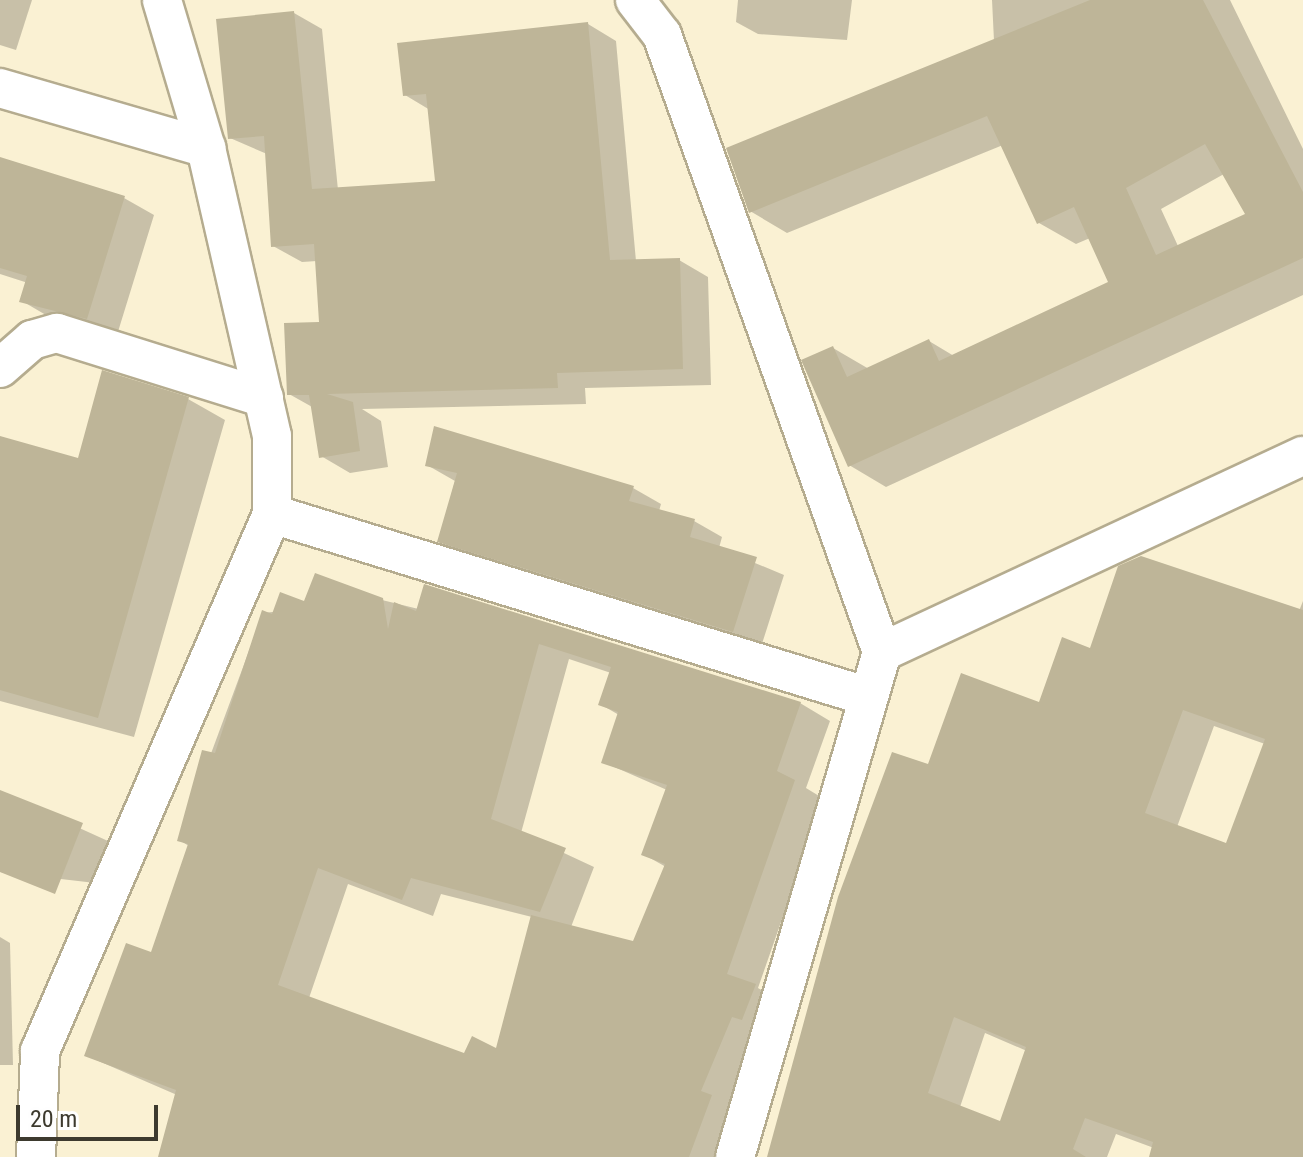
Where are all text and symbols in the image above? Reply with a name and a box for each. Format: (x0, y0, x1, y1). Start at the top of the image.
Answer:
scale bar (20, 1089, 162, 1139)
text: 20 m (30, 1105, 77, 1133)

